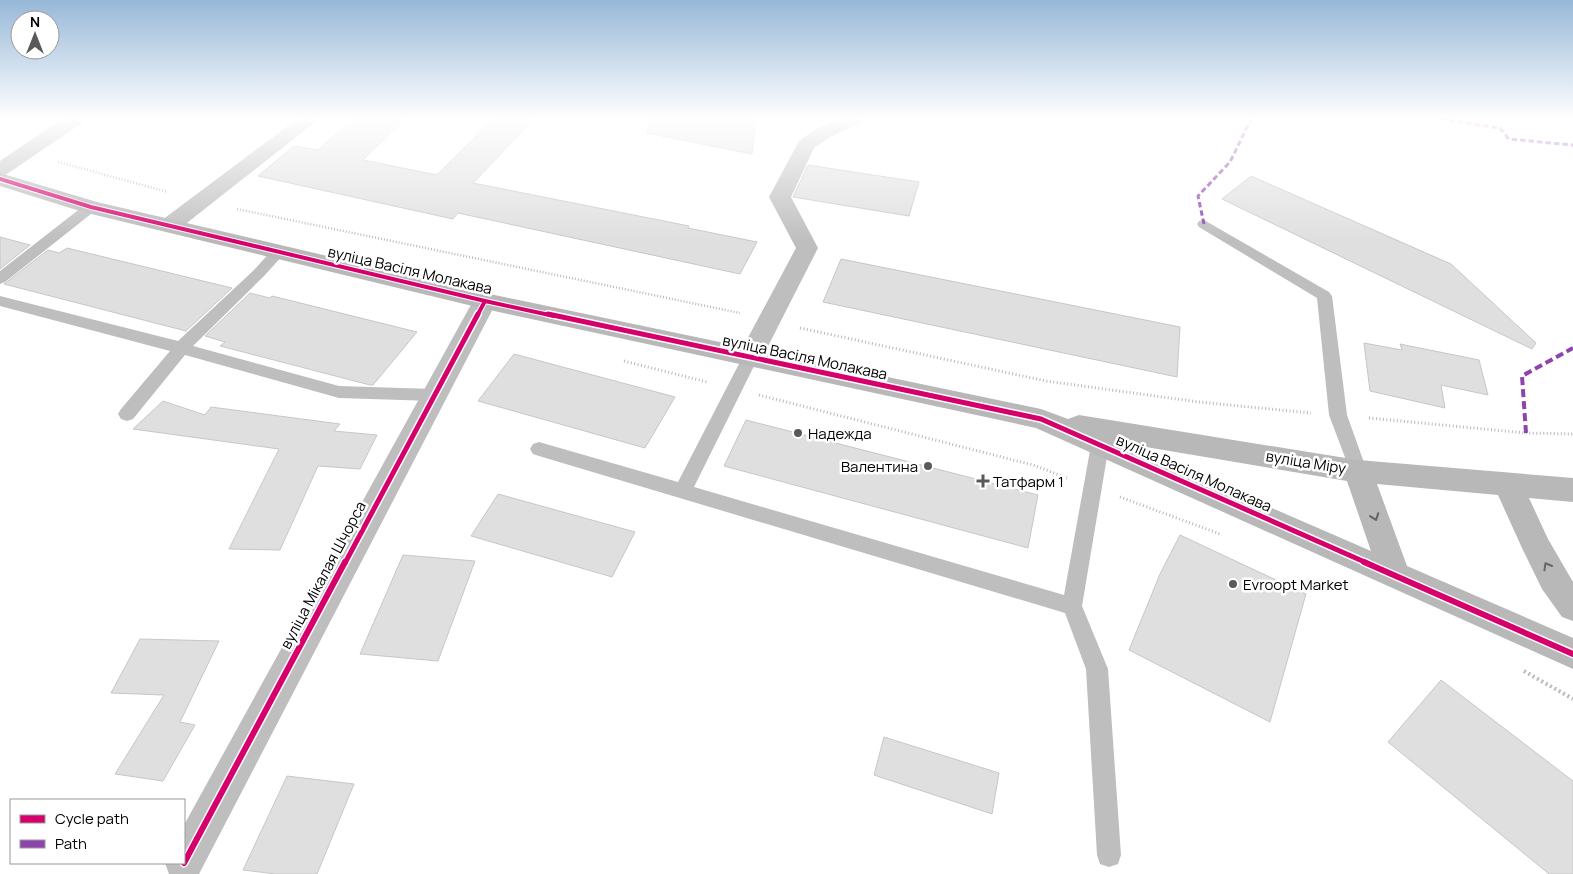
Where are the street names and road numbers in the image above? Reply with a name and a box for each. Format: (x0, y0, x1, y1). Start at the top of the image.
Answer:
street label: вуліца Васіля Молакава (326, 241, 494, 299)
street label: вуліца Васіля Молакава (721, 329, 889, 385)
street label: вуліца Васіля Молакава (1113, 429, 1275, 517)
street label: вуліца Міру (1264, 445, 1348, 479)
street label: вуліца Мікалая Шчорса (275, 497, 371, 653)

